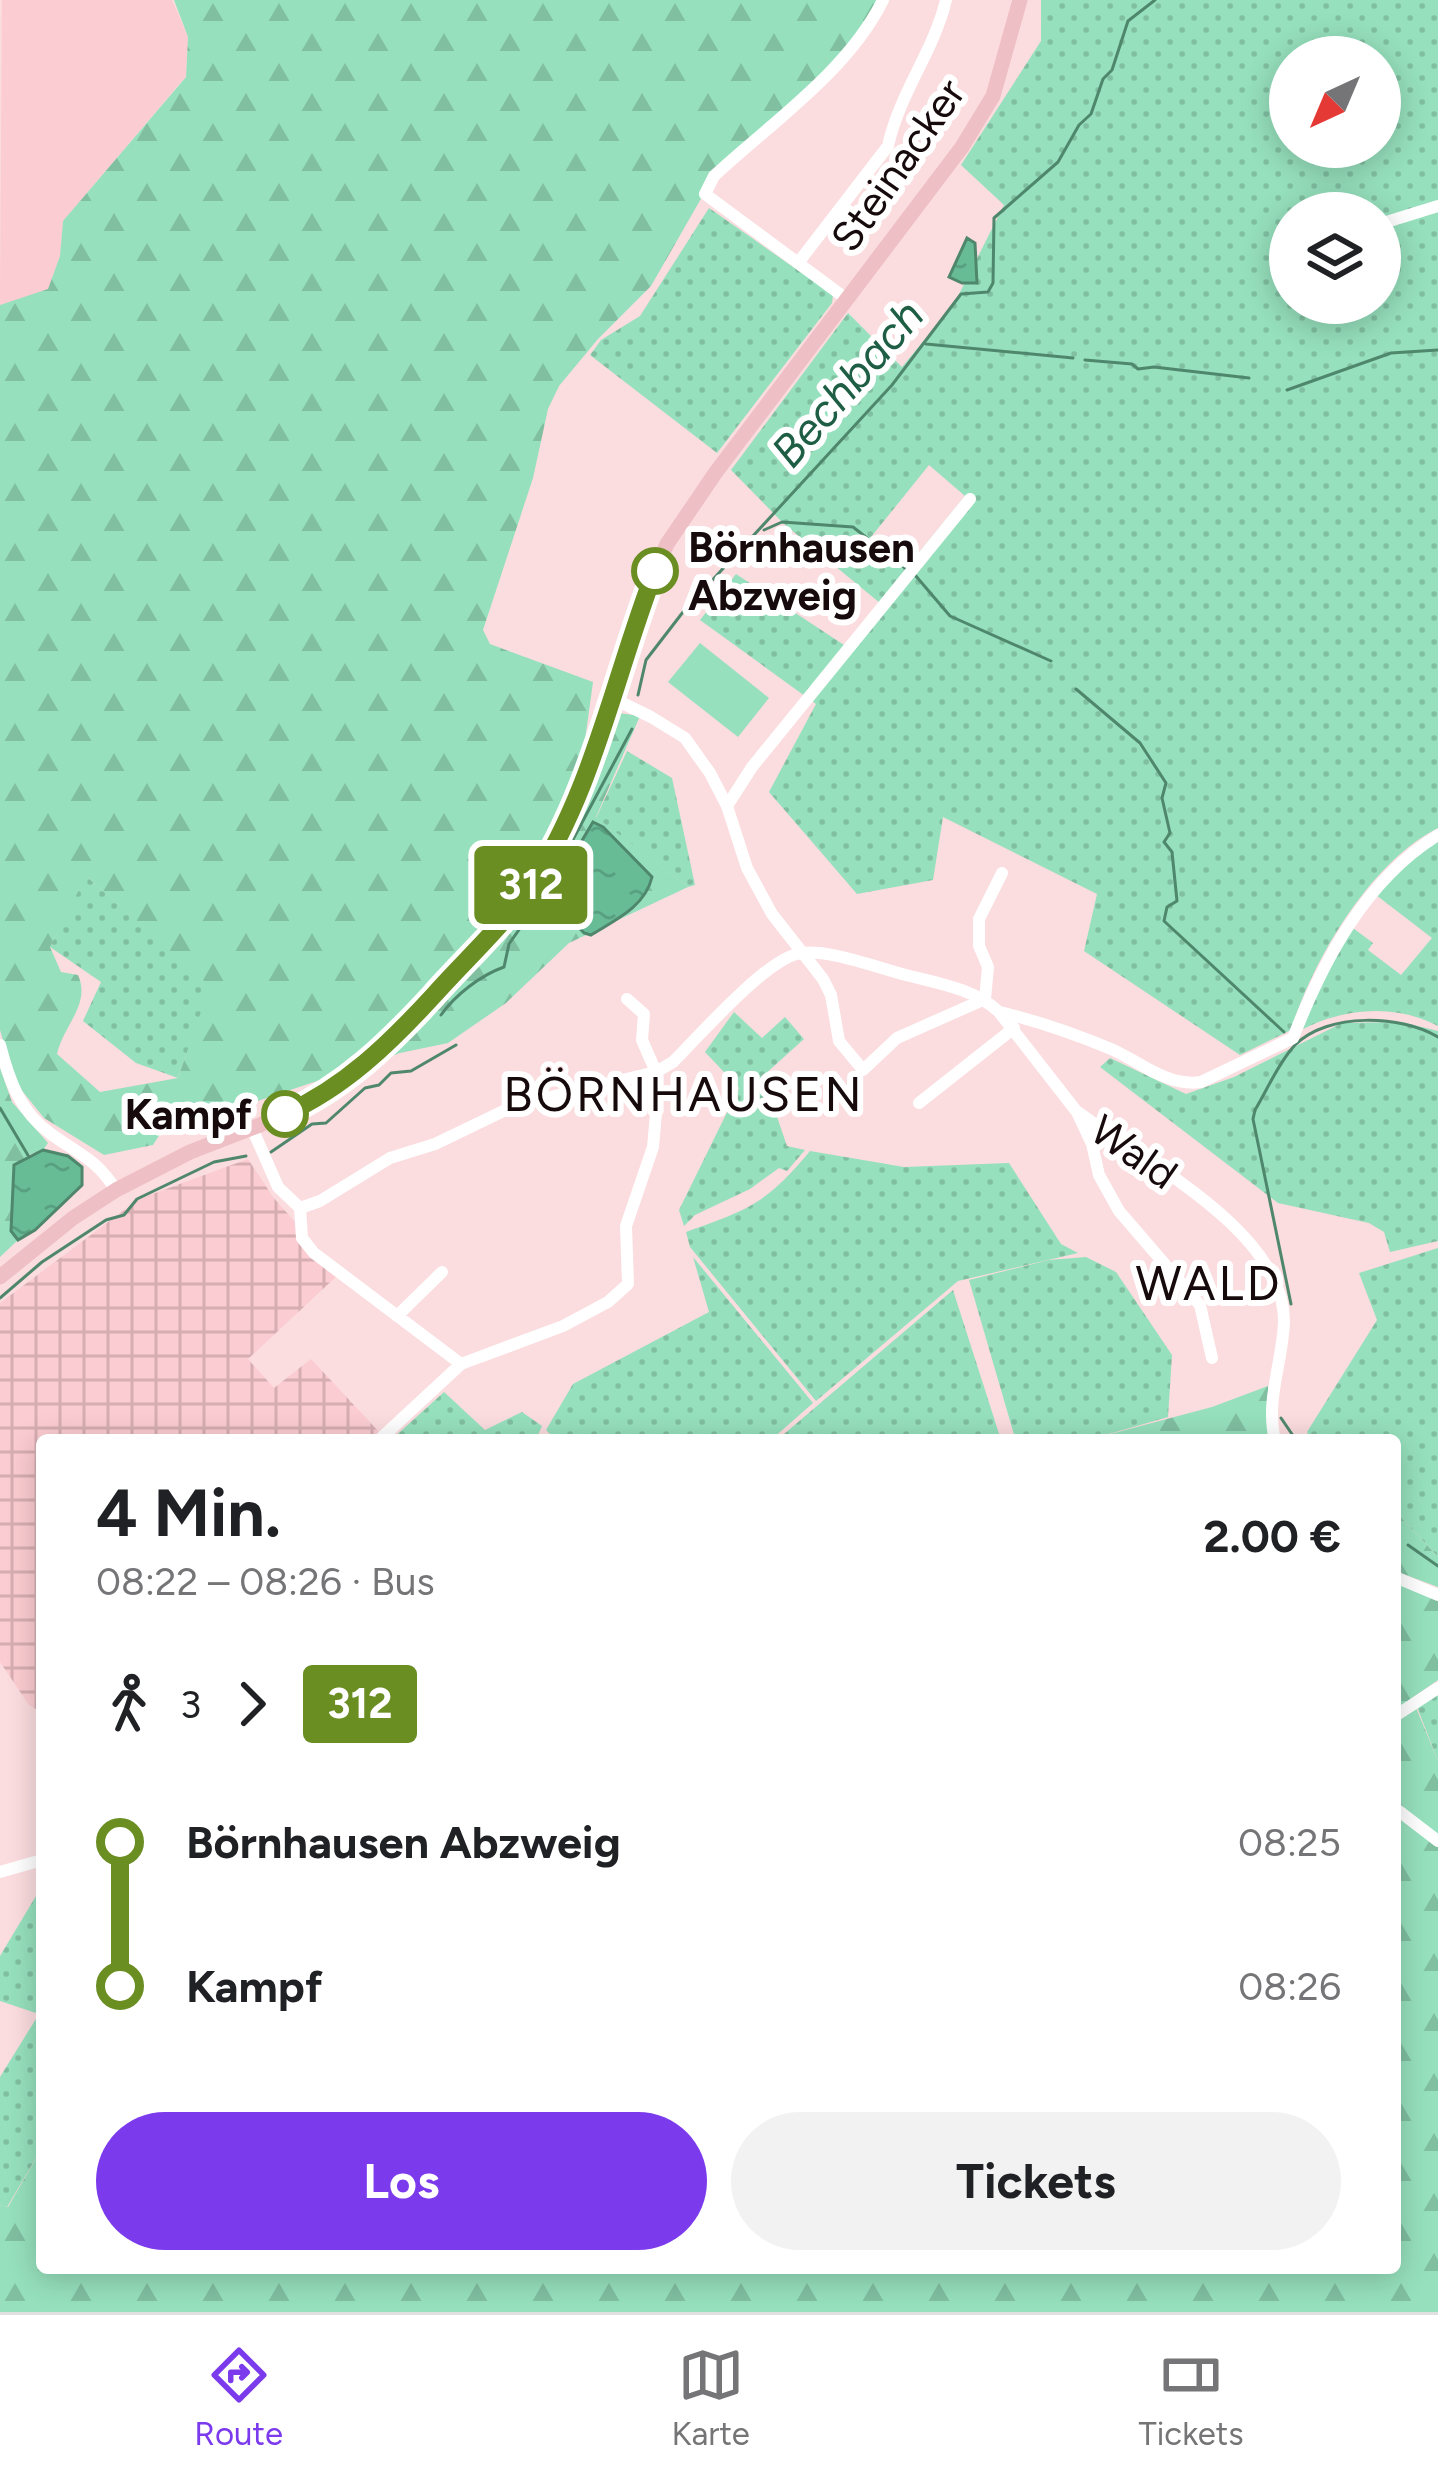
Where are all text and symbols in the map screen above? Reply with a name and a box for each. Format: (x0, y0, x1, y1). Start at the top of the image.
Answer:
north arrow (1269, 36, 1401, 168)
map controls (1269, 36, 1401, 324)
street label: Steinacker (820, 69, 976, 261)
button: layers (1269, 192, 1401, 324)
water label: Bechbach (760, 288, 934, 478)
place label: Börnhausen Abzweig (688, 522, 915, 621)
marker: Börnhausen Abzweig (633, 549, 677, 593)
line badge: 312 (462, 846, 600, 924)
text: 312 (498, 859, 564, 910)
district label: BÖRNHAUSEN (503, 1065, 865, 1123)
place label: Kampf (125, 1089, 252, 1140)
marker: Kampf (263, 1092, 307, 1136)
street label: Wald (1081, 1104, 1187, 1200)
district label: WALD (1136, 1254, 1282, 1312)
text: 4 Min. (96, 1473, 281, 1553)
text: 2.00 € (1203, 1509, 1341, 1563)
text: 08:22 – 08:26 · Bus (96, 1558, 435, 1605)
icon: walk (96, 1671, 162, 1737)
icon: forward (219, 1671, 285, 1737)
text: 312 (327, 1678, 393, 1729)
text: 3 (180, 1681, 201, 1728)
text: Börnhausen Abzweig (186, 1815, 621, 1869)
text: 08:25 (1238, 1819, 1341, 1866)
text: Kampf (186, 1959, 323, 2013)
text: 08:26 (1238, 1963, 1341, 2010)
button: Los (96, 2112, 707, 2250)
button: Tickets (731, 2112, 1341, 2250)
tab: Route (194, 2342, 283, 2453)
tab: Karte (672, 2342, 750, 2453)
tab: Tickets (1138, 2342, 1244, 2453)

